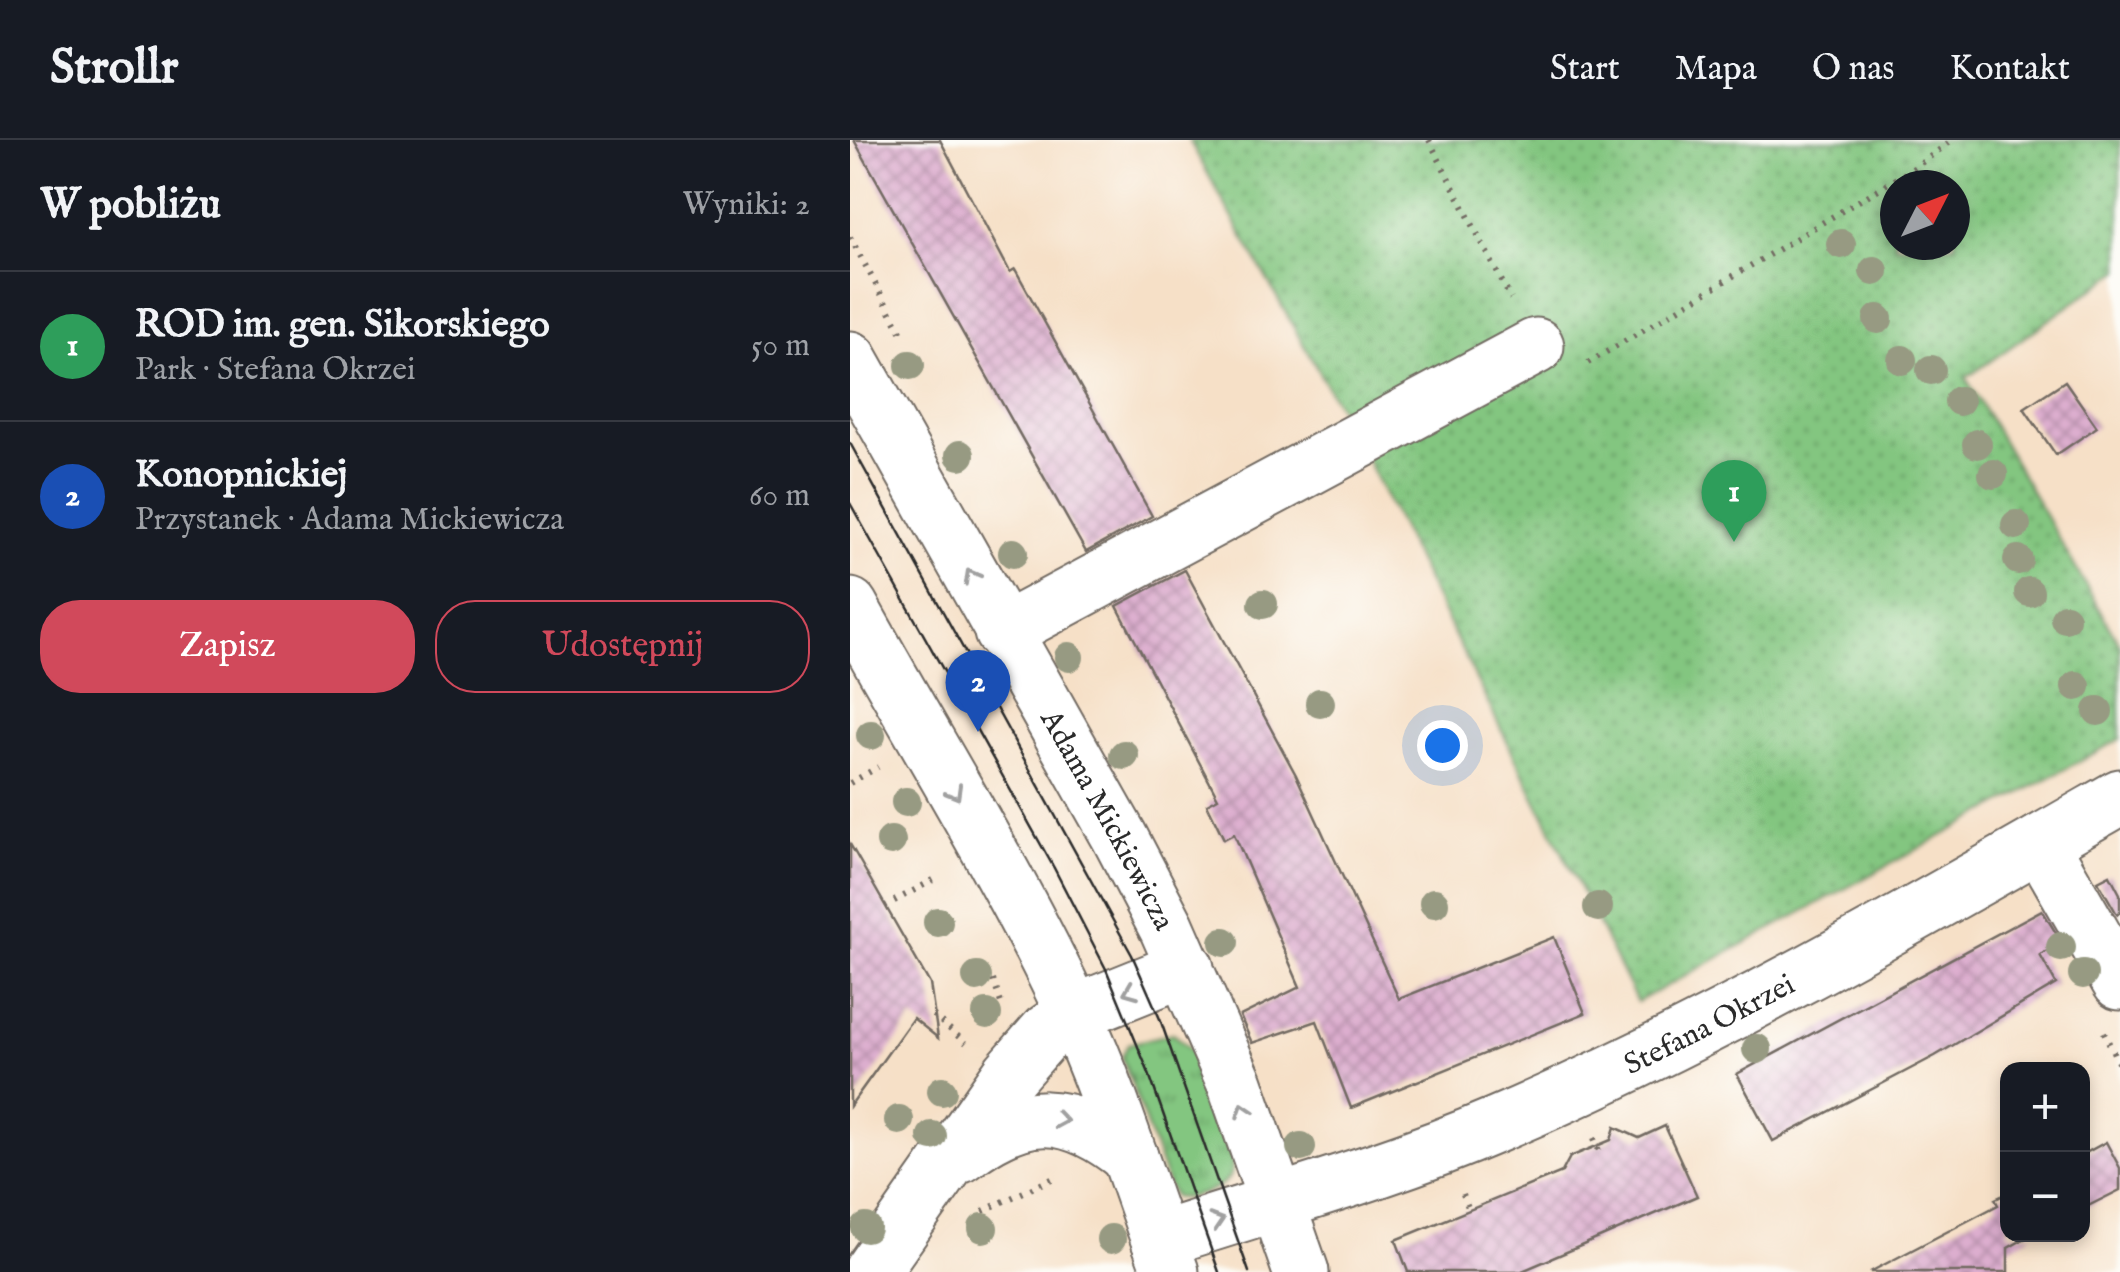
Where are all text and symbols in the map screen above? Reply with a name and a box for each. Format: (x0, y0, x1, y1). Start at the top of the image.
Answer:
text: Strollr (50, 39, 178, 99)
text: Start (1550, 47, 1620, 92)
text: Mapa (1675, 47, 1757, 92)
text: O nas (1812, 47, 1895, 92)
text: Kontakt (1950, 47, 2070, 92)
north arrow (1880, 170, 1970, 260)
text: W pobliżu (40, 179, 221, 232)
text: Wyniki: 2 (682, 185, 810, 226)
text: ROD im. gen. Sikorskiego (135, 302, 550, 350)
text: 1 (67, 326, 78, 367)
text: 50 m (751, 326, 810, 367)
text: Park · Stefana Okrzei (135, 350, 416, 391)
text: Konopnickiej (135, 452, 347, 500)
pin: 1 (1702, 460, 1766, 542)
text: 2 (65, 476, 80, 517)
text: 60 m (749, 476, 810, 517)
text: Przystanek · Adama Mickiewicza (135, 500, 564, 541)
one-way arrow (963, 569, 983, 587)
button: Zapisz (40, 600, 415, 693)
button: Udostępnij (435, 600, 810, 693)
pin: 2 (946, 650, 1010, 732)
street label: Adama Mickiewicza (1030, 703, 1182, 937)
your location (1417, 720, 1468, 771)
one-way arrow (942, 782, 962, 800)
street label: Stefana Okrzei (1618, 966, 1802, 1085)
one-way arrow (1122, 979, 1139, 999)
map controls (2000, 1062, 2090, 1242)
button: + (2000, 1062, 2090, 1152)
one-way arrow (1235, 1103, 1255, 1120)
one-way arrow (1053, 1109, 1069, 1130)
button: − (2000, 1152, 2090, 1242)
one-way arrow (1208, 1213, 1225, 1233)

